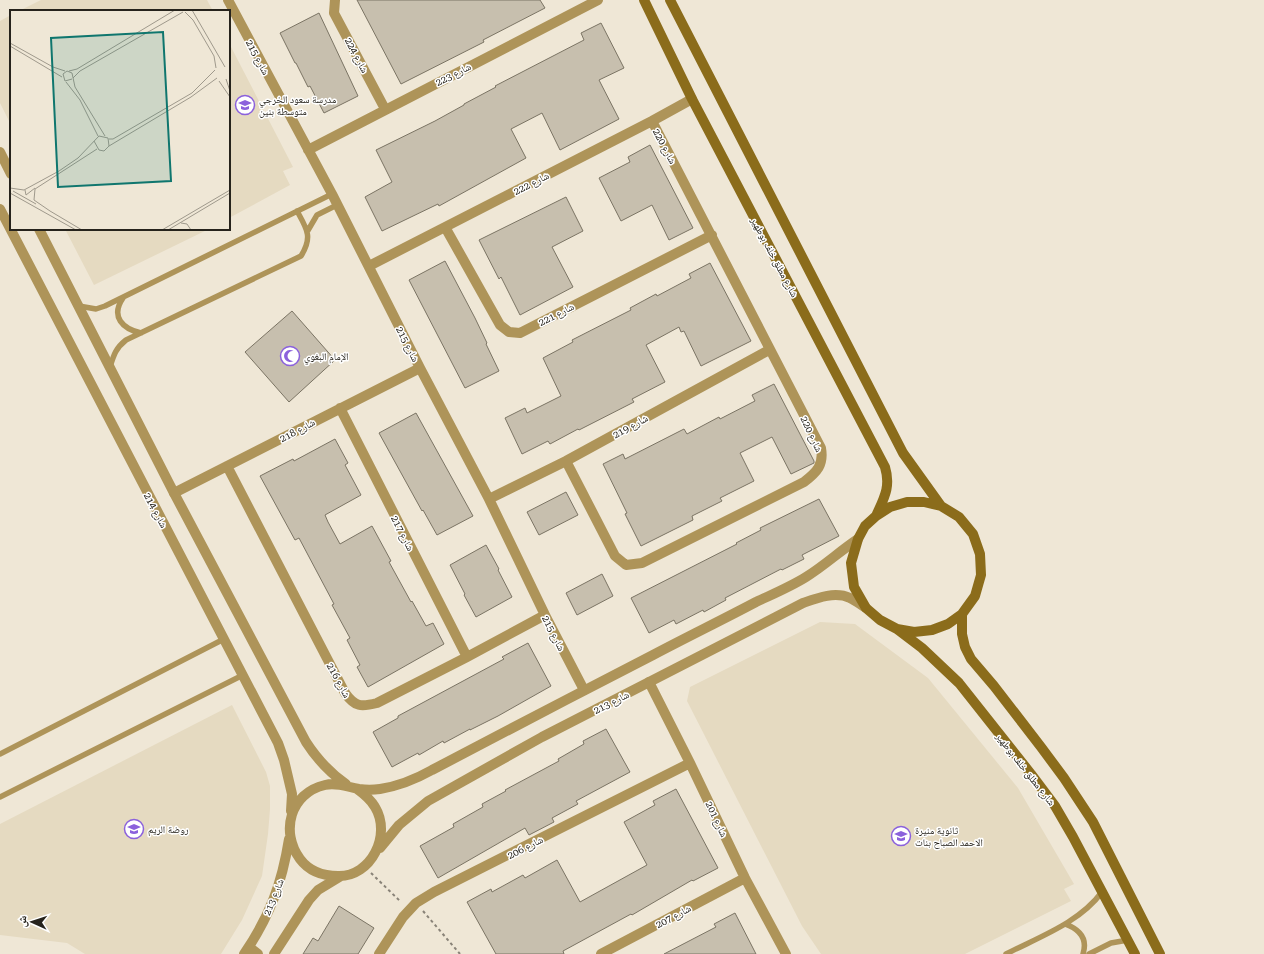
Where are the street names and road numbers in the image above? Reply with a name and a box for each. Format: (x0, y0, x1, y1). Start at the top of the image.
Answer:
street label: شارع 224 (342, 36, 371, 76)
street label: شارع 215 (243, 38, 272, 78)
street label: شارع 223 (434, 61, 474, 89)
street label: شارع 220 (650, 127, 679, 167)
street label: شارع 222 (512, 170, 552, 198)
street label: شارع مطلق خلف بوطهير (748, 215, 800, 300)
street label: شارع 221 (537, 301, 577, 329)
street label: شارع 215 (393, 325, 421, 365)
street label: شارع 219 (611, 412, 651, 441)
street label: شارع 220 (798, 415, 825, 455)
street label: شارع 218 (278, 416, 318, 445)
street label: شارع 214 (141, 491, 170, 531)
street label: شارع 217 (388, 514, 416, 554)
street label: شارع 215 (539, 614, 567, 654)
street label: شارع 216 (324, 661, 353, 701)
street label: شارع 213 (592, 689, 632, 717)
street label: شارع مطلق خلف بوطهير (993, 730, 1058, 809)
street label: شارع 201 (703, 800, 730, 840)
street label: شارع 206 (506, 834, 546, 862)
street label: شارع 213 (261, 877, 287, 917)
street label: شارع 207 (654, 902, 694, 931)

